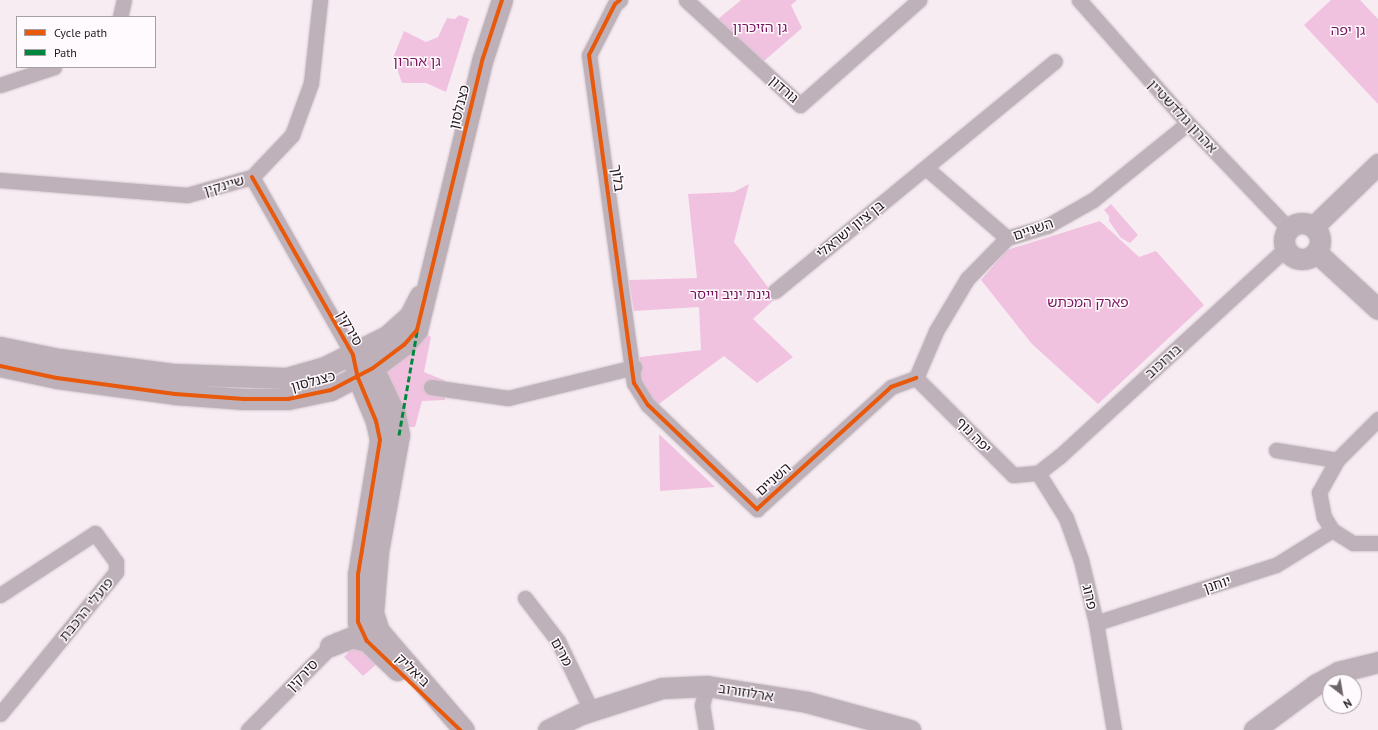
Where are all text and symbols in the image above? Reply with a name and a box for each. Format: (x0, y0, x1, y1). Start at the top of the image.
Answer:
legend (16, 16, 156, 68)
park label: גן הזיכרון (733, 19, 787, 35)
park label: גן יפה (1331, 22, 1365, 38)
text: Cycle path (54, 25, 107, 40)
text: Path (54, 45, 77, 60)
park label: גן אהרון (393, 53, 441, 69)
street label: גורדון (766, 72, 802, 106)
street label: אהרון גולדשטיין (1145, 76, 1221, 156)
street label: כצנלסון (445, 83, 473, 131)
street label: בלוך (608, 163, 628, 193)
street label: שיינקין (202, 171, 246, 199)
street label: בן ציון ישראלי (813, 197, 887, 261)
street label: השניים (1011, 214, 1055, 244)
park label: גינת יניב וייסר (690, 286, 770, 302)
park label: פארק המכתש (1047, 294, 1129, 310)
street label: סירקין (334, 307, 366, 349)
street label: בורוכוב (1141, 340, 1185, 382)
street label: כצנלסון (289, 367, 337, 395)
street label: יפה נוף (953, 414, 995, 456)
street label: השניים (752, 459, 794, 499)
street label: יוחנן (1201, 572, 1233, 596)
street label: פועלי הרכבת (55, 574, 117, 644)
street label: פרוג (1079, 583, 1101, 611)
street label: מרים (548, 635, 576, 669)
street label: ביאליק (392, 650, 434, 690)
street label: סירקין (283, 656, 321, 694)
north arrow (1322, 674, 1362, 714)
street label: ארלוזורוב (717, 679, 775, 705)
text: N (1341, 696, 1354, 711)

